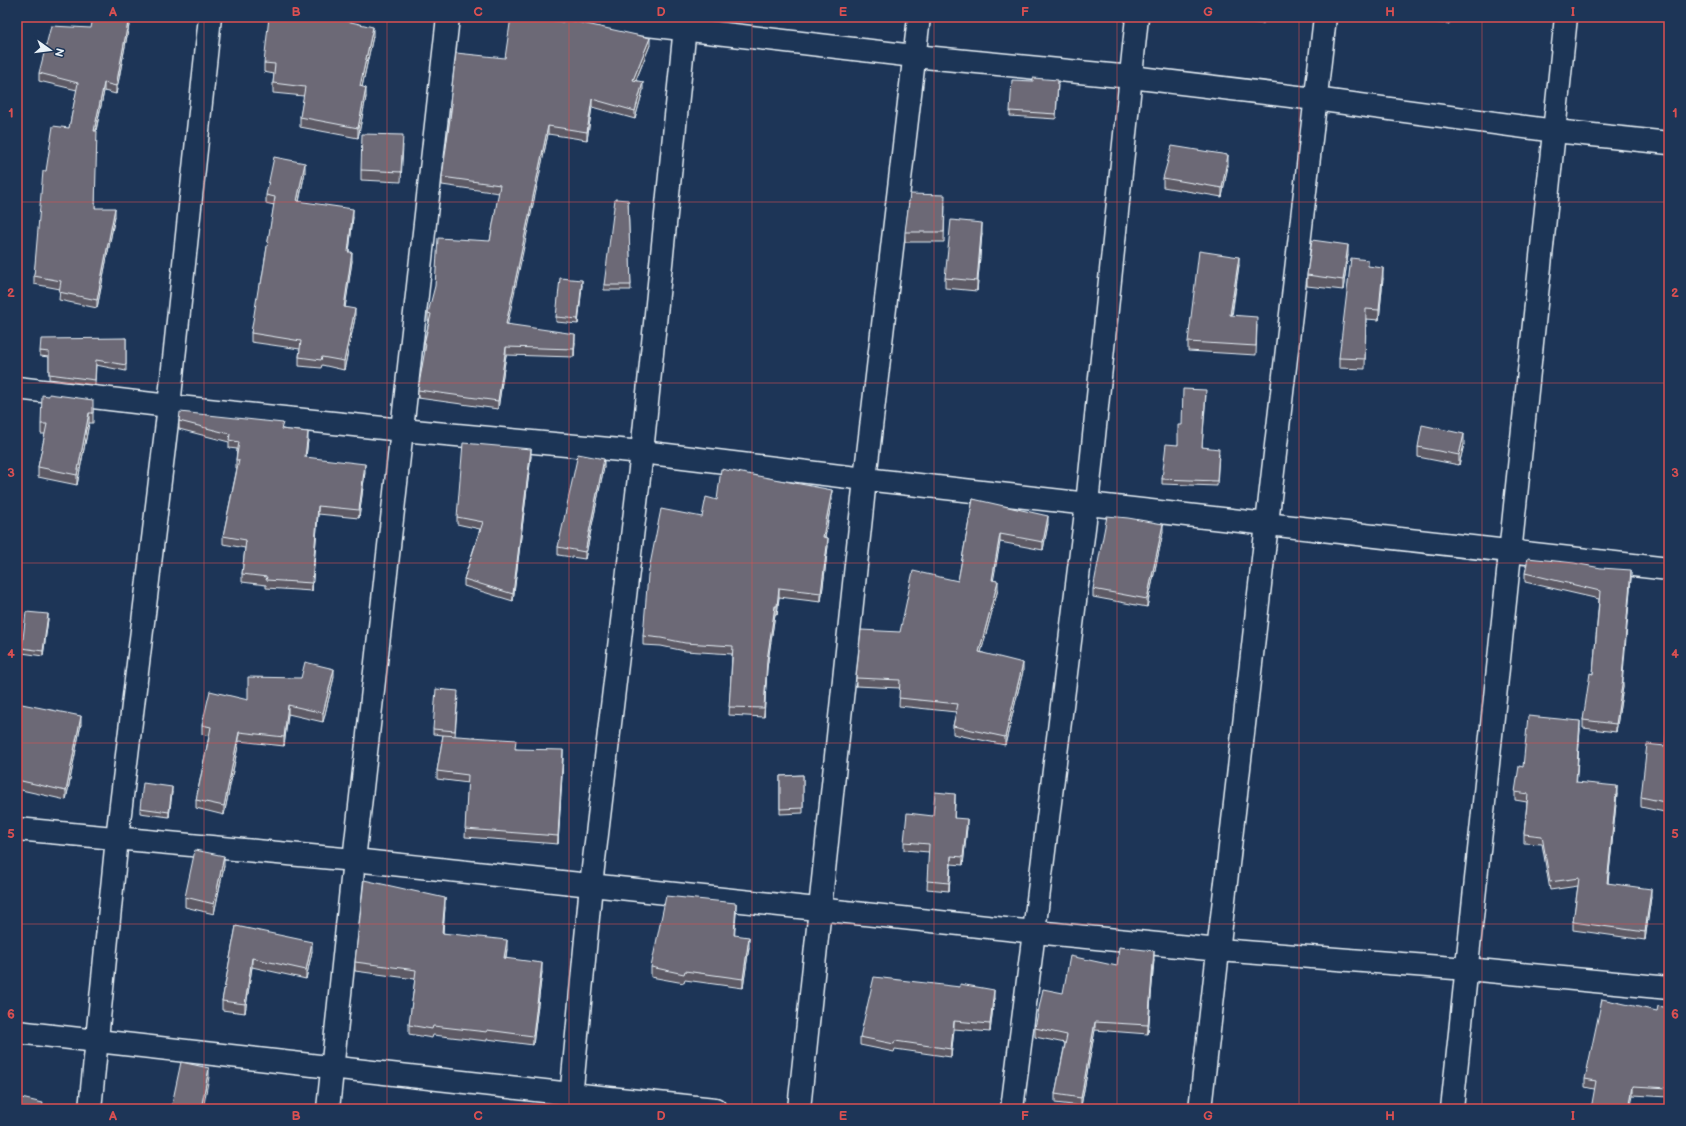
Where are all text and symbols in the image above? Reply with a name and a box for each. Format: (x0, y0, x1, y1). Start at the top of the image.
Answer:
text: A (108, 4, 117, 20)
text: B (291, 4, 301, 20)
text: C (473, 4, 483, 20)
text: D (656, 4, 666, 20)
text: E (839, 4, 848, 20)
text: F (1021, 4, 1029, 20)
text: G (1203, 4, 1213, 20)
text: H (1385, 4, 1395, 20)
text: I (1571, 4, 1575, 20)
north arrow (30, 30, 70, 70)
text: N (52, 47, 67, 58)
text: 1 (8, 105, 14, 121)
text: 1 (1672, 105, 1678, 121)
text: 2 (7, 285, 15, 301)
text: 2 (1671, 285, 1679, 301)
text: 3 (7, 465, 15, 481)
text: 3 (1671, 465, 1679, 481)
text: 4 (7, 646, 15, 662)
text: 4 (1671, 646, 1679, 662)
text: 5 (7, 826, 15, 842)
text: 5 (1671, 826, 1679, 842)
text: 6 (7, 1006, 15, 1022)
text: 6 (1671, 1006, 1679, 1022)
text: A (108, 1108, 117, 1124)
text: B (291, 1108, 301, 1124)
text: C (473, 1108, 483, 1124)
text: D (656, 1108, 666, 1124)
text: E (839, 1108, 848, 1124)
text: F (1021, 1108, 1029, 1124)
text: G (1203, 1108, 1213, 1124)
text: H (1385, 1108, 1395, 1124)
text: I (1571, 1108, 1575, 1124)

